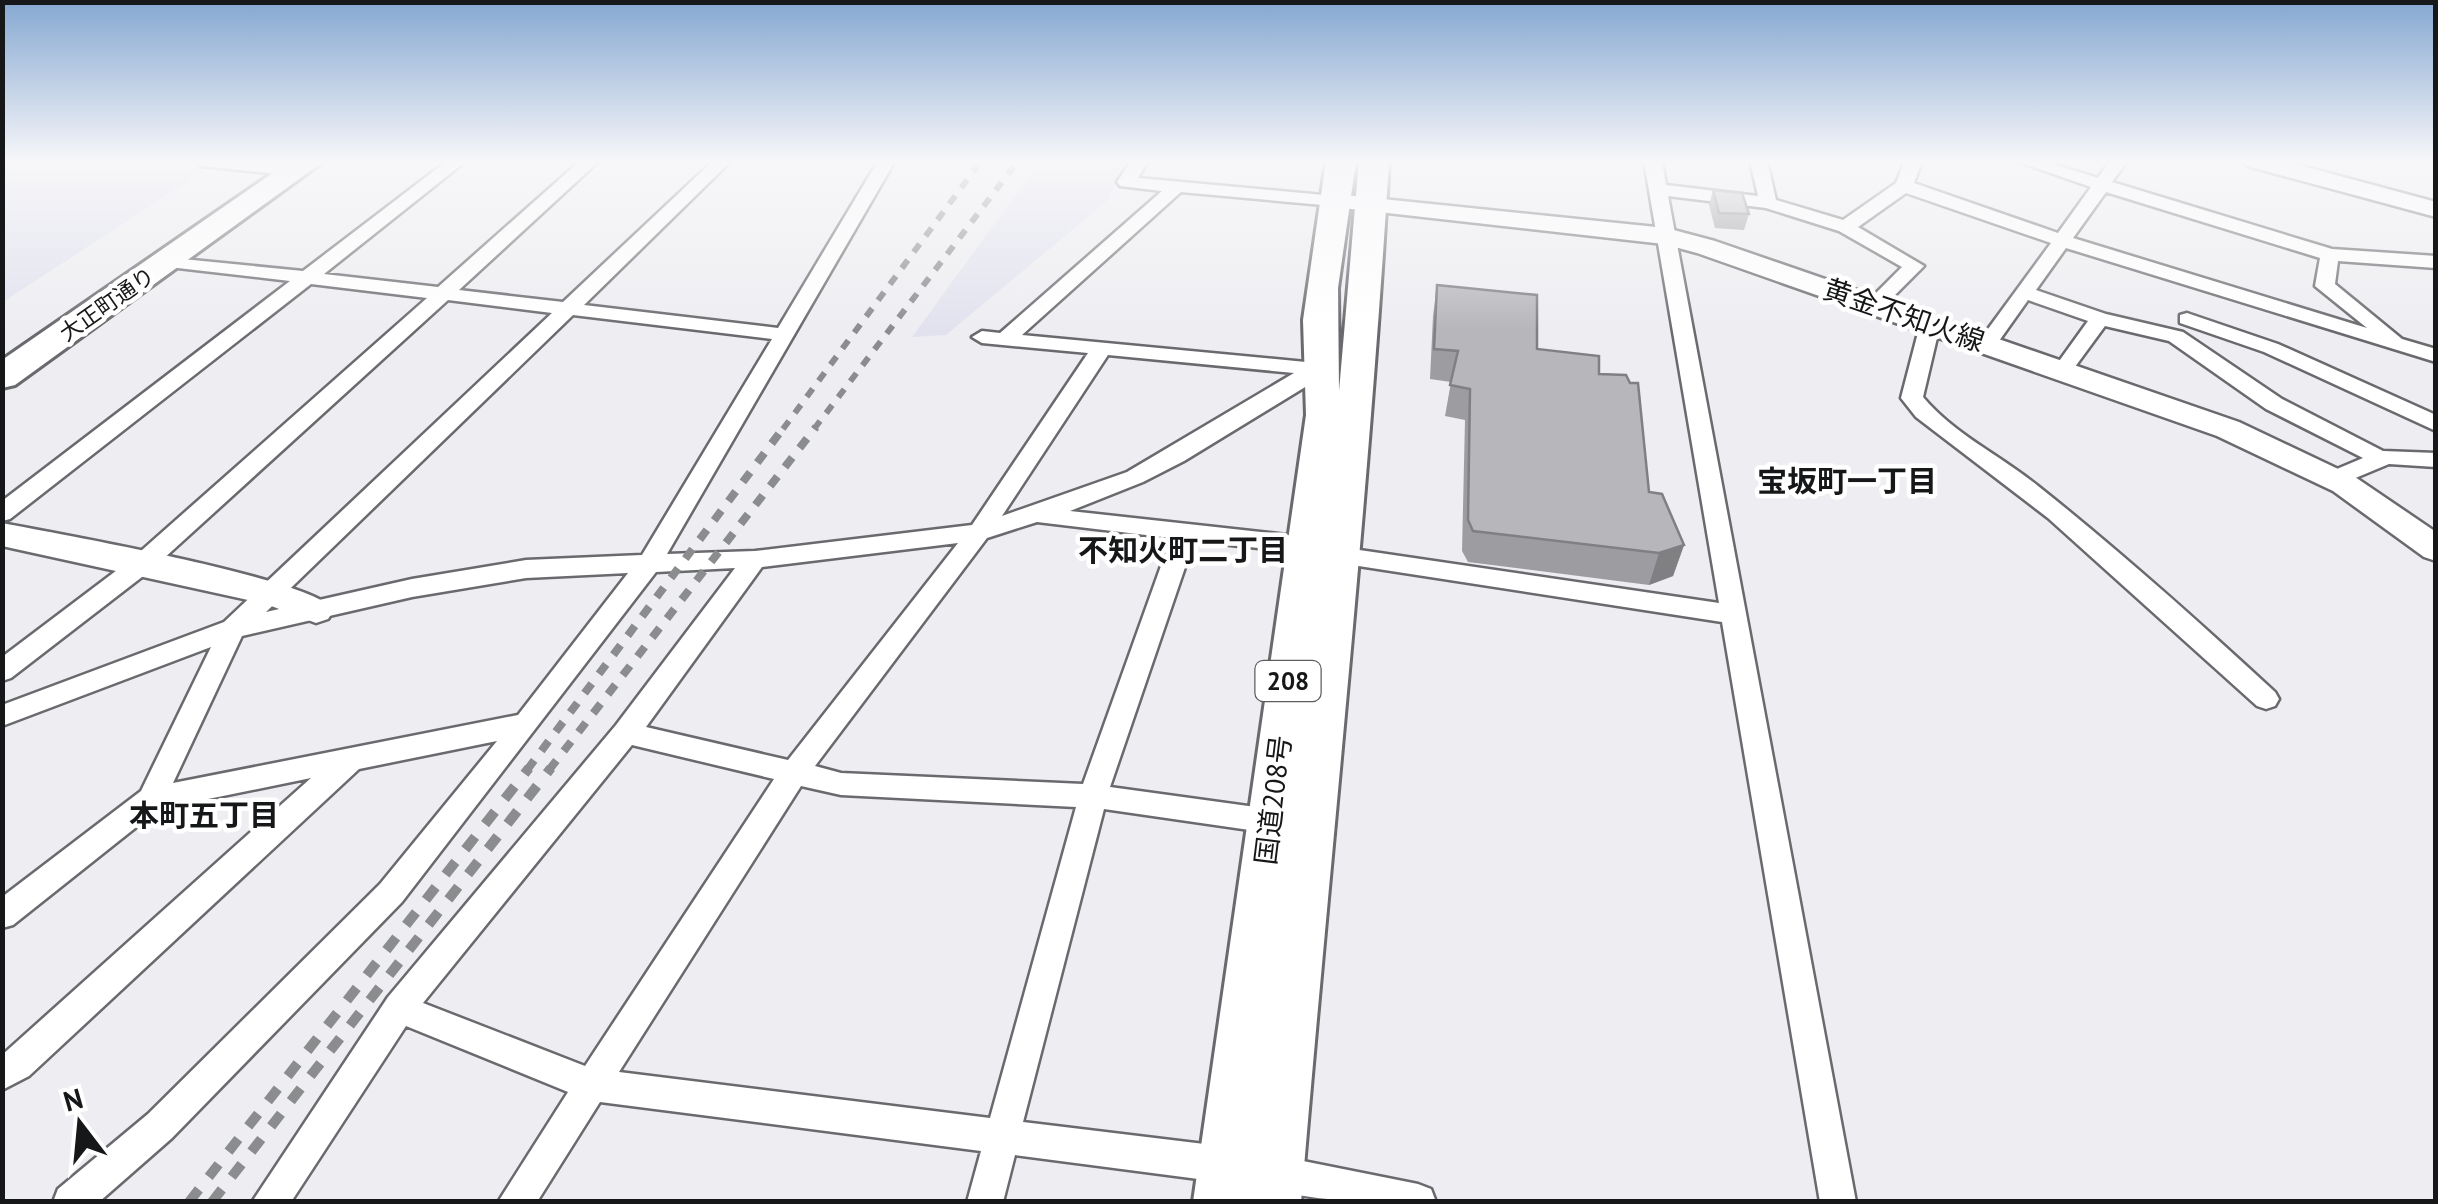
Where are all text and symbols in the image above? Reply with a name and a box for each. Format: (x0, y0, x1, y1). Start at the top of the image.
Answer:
street label: 大正町通り (54, 261, 160, 347)
street label: 黄金不知火線 (1819, 270, 1990, 359)
district label: 宝坂町一丁目 (1757, 461, 1937, 500)
district label: 不知火町二丁目 (1078, 530, 1288, 569)
road number: 208 (1256, 661, 1320, 701)
street label: 国道208号 (1246, 733, 1299, 867)
district label: 本町五丁目 (129, 795, 279, 834)
north arrow (30, 1074, 130, 1174)
text: N (59, 1079, 87, 1120)

